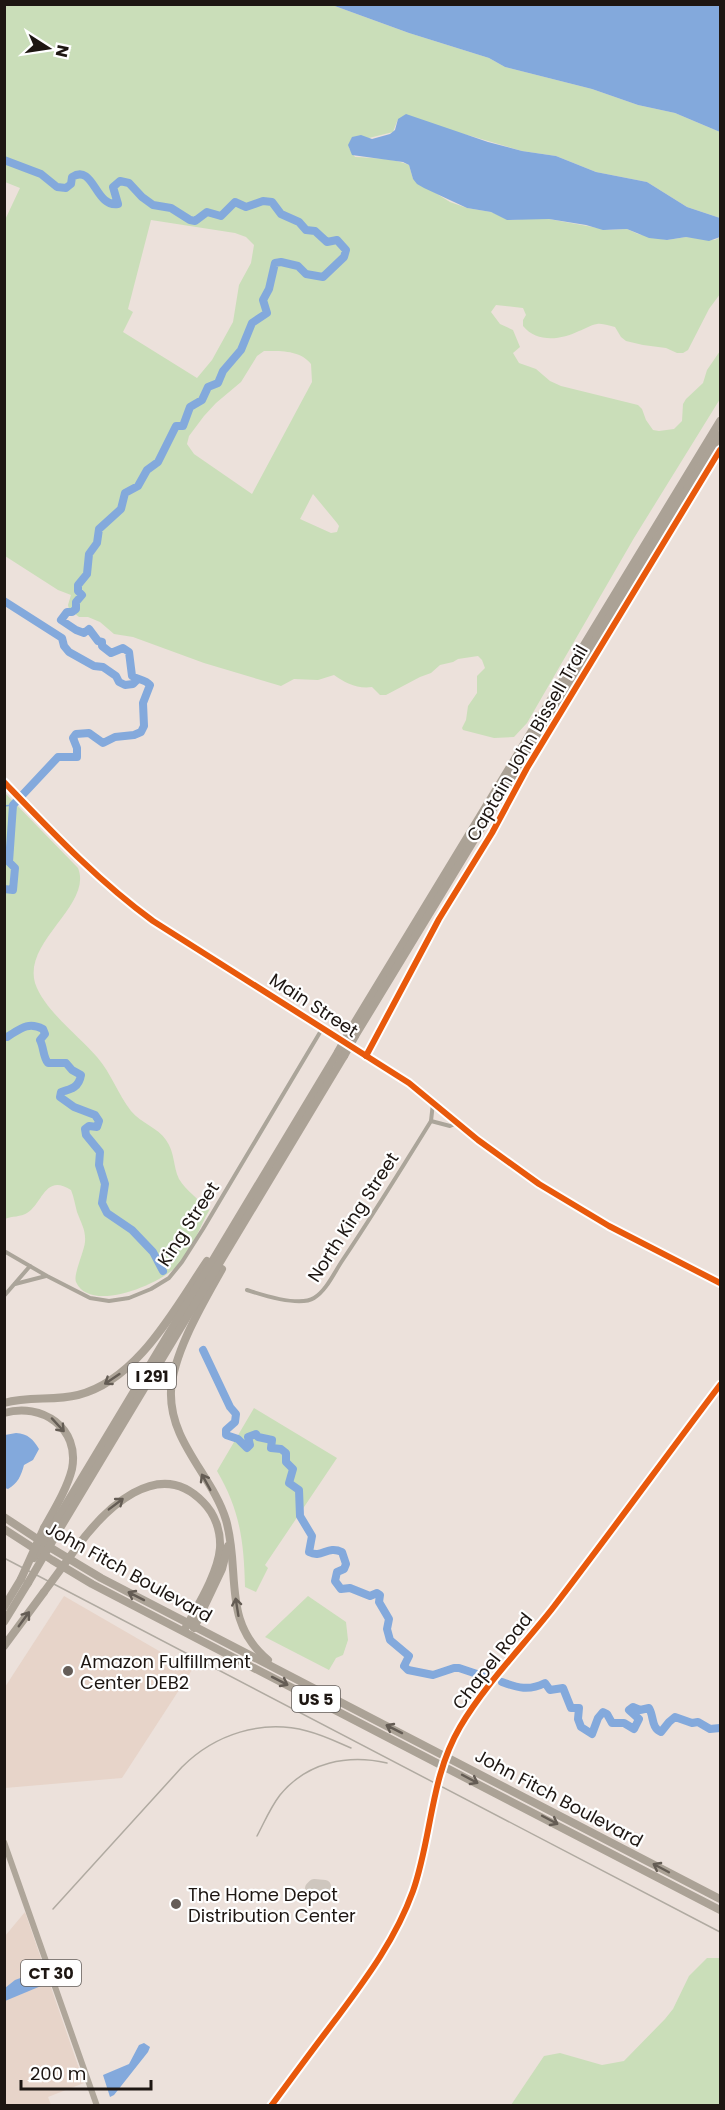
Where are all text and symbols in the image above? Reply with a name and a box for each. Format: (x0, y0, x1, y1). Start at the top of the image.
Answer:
north arrow (18, 18, 78, 78)
text: N (50, 43, 75, 59)
street label: Captain John Bissell Trail (460, 640, 594, 846)
street label: Main Street (265, 967, 363, 1043)
street label: North King Street (302, 1147, 404, 1287)
street label: King Street (151, 1177, 225, 1271)
road number: I 291 (128, 1363, 176, 1389)
one-way arrow (104, 1373, 120, 1385)
one-way arrow (51, 1418, 65, 1433)
one-way arrow (200, 1474, 212, 1491)
one-way arrow (107, 1498, 123, 1510)
street label: John Fitch Boulevard (41, 1516, 217, 1628)
one-way arrow (128, 1590, 146, 1602)
one-way arrow (231, 1598, 242, 1617)
street label: Chapel Road (446, 1607, 538, 1715)
one-way arrow (18, 1612, 30, 1628)
place label: Amazon Fulfillment Center DEB2 (80, 1649, 251, 1695)
marker: Amazon Fulfillment Center DEB2 (61, 1664, 75, 1678)
one-way arrow (270, 1675, 288, 1687)
road number: US 5 (292, 1686, 340, 1712)
one-way arrow (385, 1722, 403, 1734)
street label: John Fitch Boulevard (471, 1743, 647, 1853)
one-way arrow (461, 1773, 479, 1785)
one-way arrow (541, 1815, 559, 1827)
one-way arrow (653, 1862, 670, 1874)
place label: The Home Depot Distribution Center (188, 1882, 356, 1928)
marker: The Home Depot Distribution Center (169, 1897, 183, 1911)
road number: CT 30 (21, 1960, 81, 1986)
scale bar (21, 2053, 152, 2091)
text: 200 m (30, 2061, 86, 2086)

